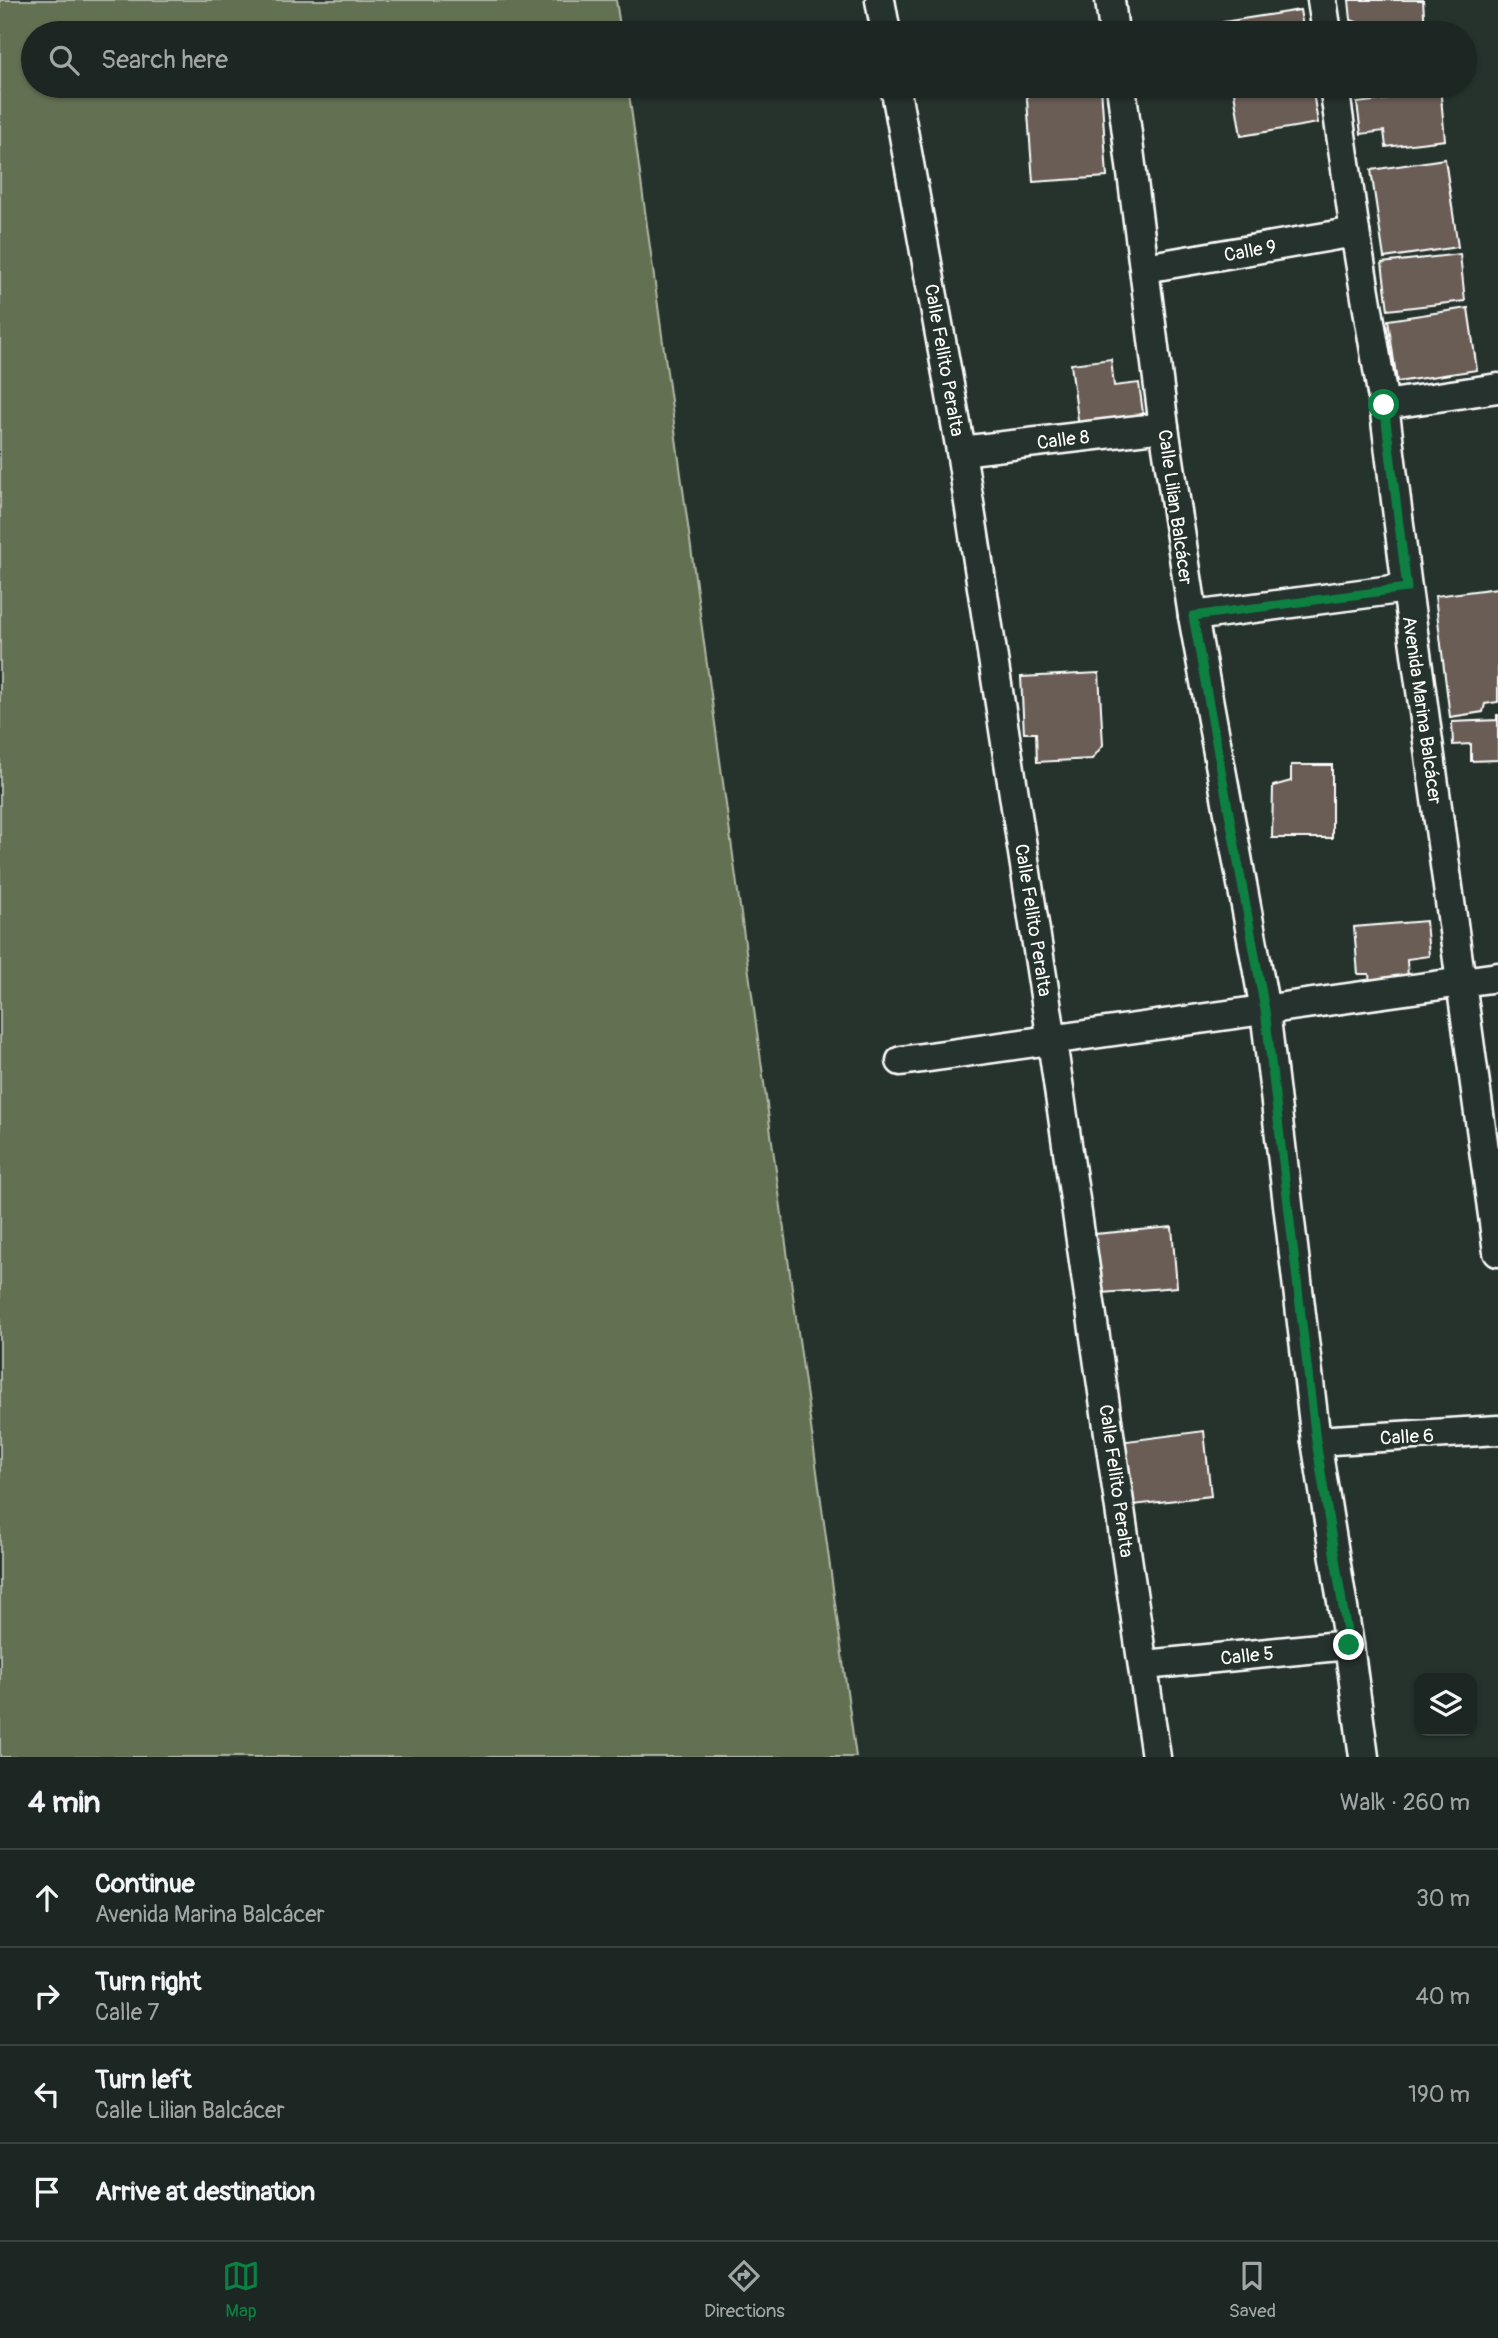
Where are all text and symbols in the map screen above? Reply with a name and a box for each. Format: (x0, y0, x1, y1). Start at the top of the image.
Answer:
search box (21, 21, 1477, 98)
icon: search (45, 41, 83, 79)
text: Search here (101, 44, 228, 76)
street label: Calle 9 (1222, 235, 1278, 267)
street label: Calle Fellito Peralta (919, 282, 969, 438)
route start (1368, 389, 1399, 420)
street label: Calle 8 (1036, 425, 1091, 455)
street label: Calle Lilian Balcácer (1152, 428, 1198, 587)
street label: Avenida Marina Balcácer (1397, 615, 1447, 806)
street label: Calle Fellito Peralta (1009, 842, 1057, 998)
street label: Calle Fellito Peralta (1093, 1403, 1139, 1559)
street label: Calle 6 (1379, 1424, 1435, 1450)
route end (1333, 1629, 1364, 1660)
street label: Calle 5 (1219, 1641, 1275, 1671)
map controls (1414, 1673, 1477, 1736)
button: layers (1414, 1673, 1477, 1736)
text: 4 min (28, 1784, 101, 1821)
text: Walk · 260 m (1340, 1788, 1470, 1817)
text: Continue (95, 1868, 195, 1900)
icon: ahead (28, 1879, 66, 1917)
text: 30 m (1416, 1884, 1470, 1913)
text: Avenida Marina Balcácer (95, 1900, 325, 1929)
text: Turn right (95, 1966, 201, 1998)
icon: right (28, 1977, 66, 2015)
text: 40 m (1416, 1982, 1470, 2011)
text: Calle 7 (95, 1998, 159, 2027)
text: Turn left (95, 2064, 191, 2096)
icon: left (28, 2075, 66, 2113)
text: 190 m (1408, 2080, 1470, 2109)
text: Calle Lilian Balcácer (95, 2096, 285, 2125)
icon: arrive (28, 2173, 66, 2211)
text: Arrive at destination (95, 2176, 315, 2208)
tab: Map (222, 2257, 260, 2323)
tab: Directions (704, 2257, 785, 2323)
tab: Saved (1229, 2257, 1276, 2323)

